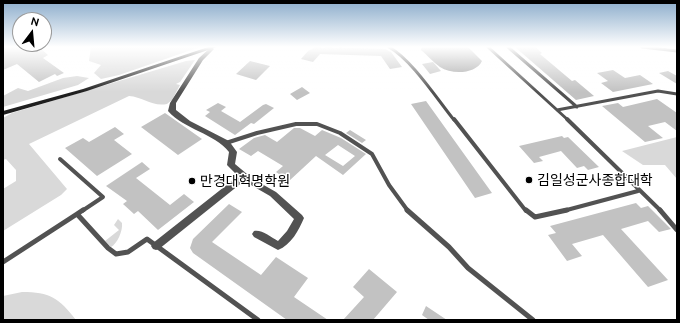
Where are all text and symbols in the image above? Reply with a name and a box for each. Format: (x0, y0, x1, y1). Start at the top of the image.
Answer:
north arrow (12, 12, 52, 52)
text: N (29, 15, 41, 28)
place label: 김일성군사종합대학 (537, 172, 653, 188)
place label: 만경대혁명학원 (200, 173, 290, 189)
marker: 김일성군사종합대학 (524, 175, 534, 185)
marker: 만경대혁명학원 (187, 176, 197, 186)

